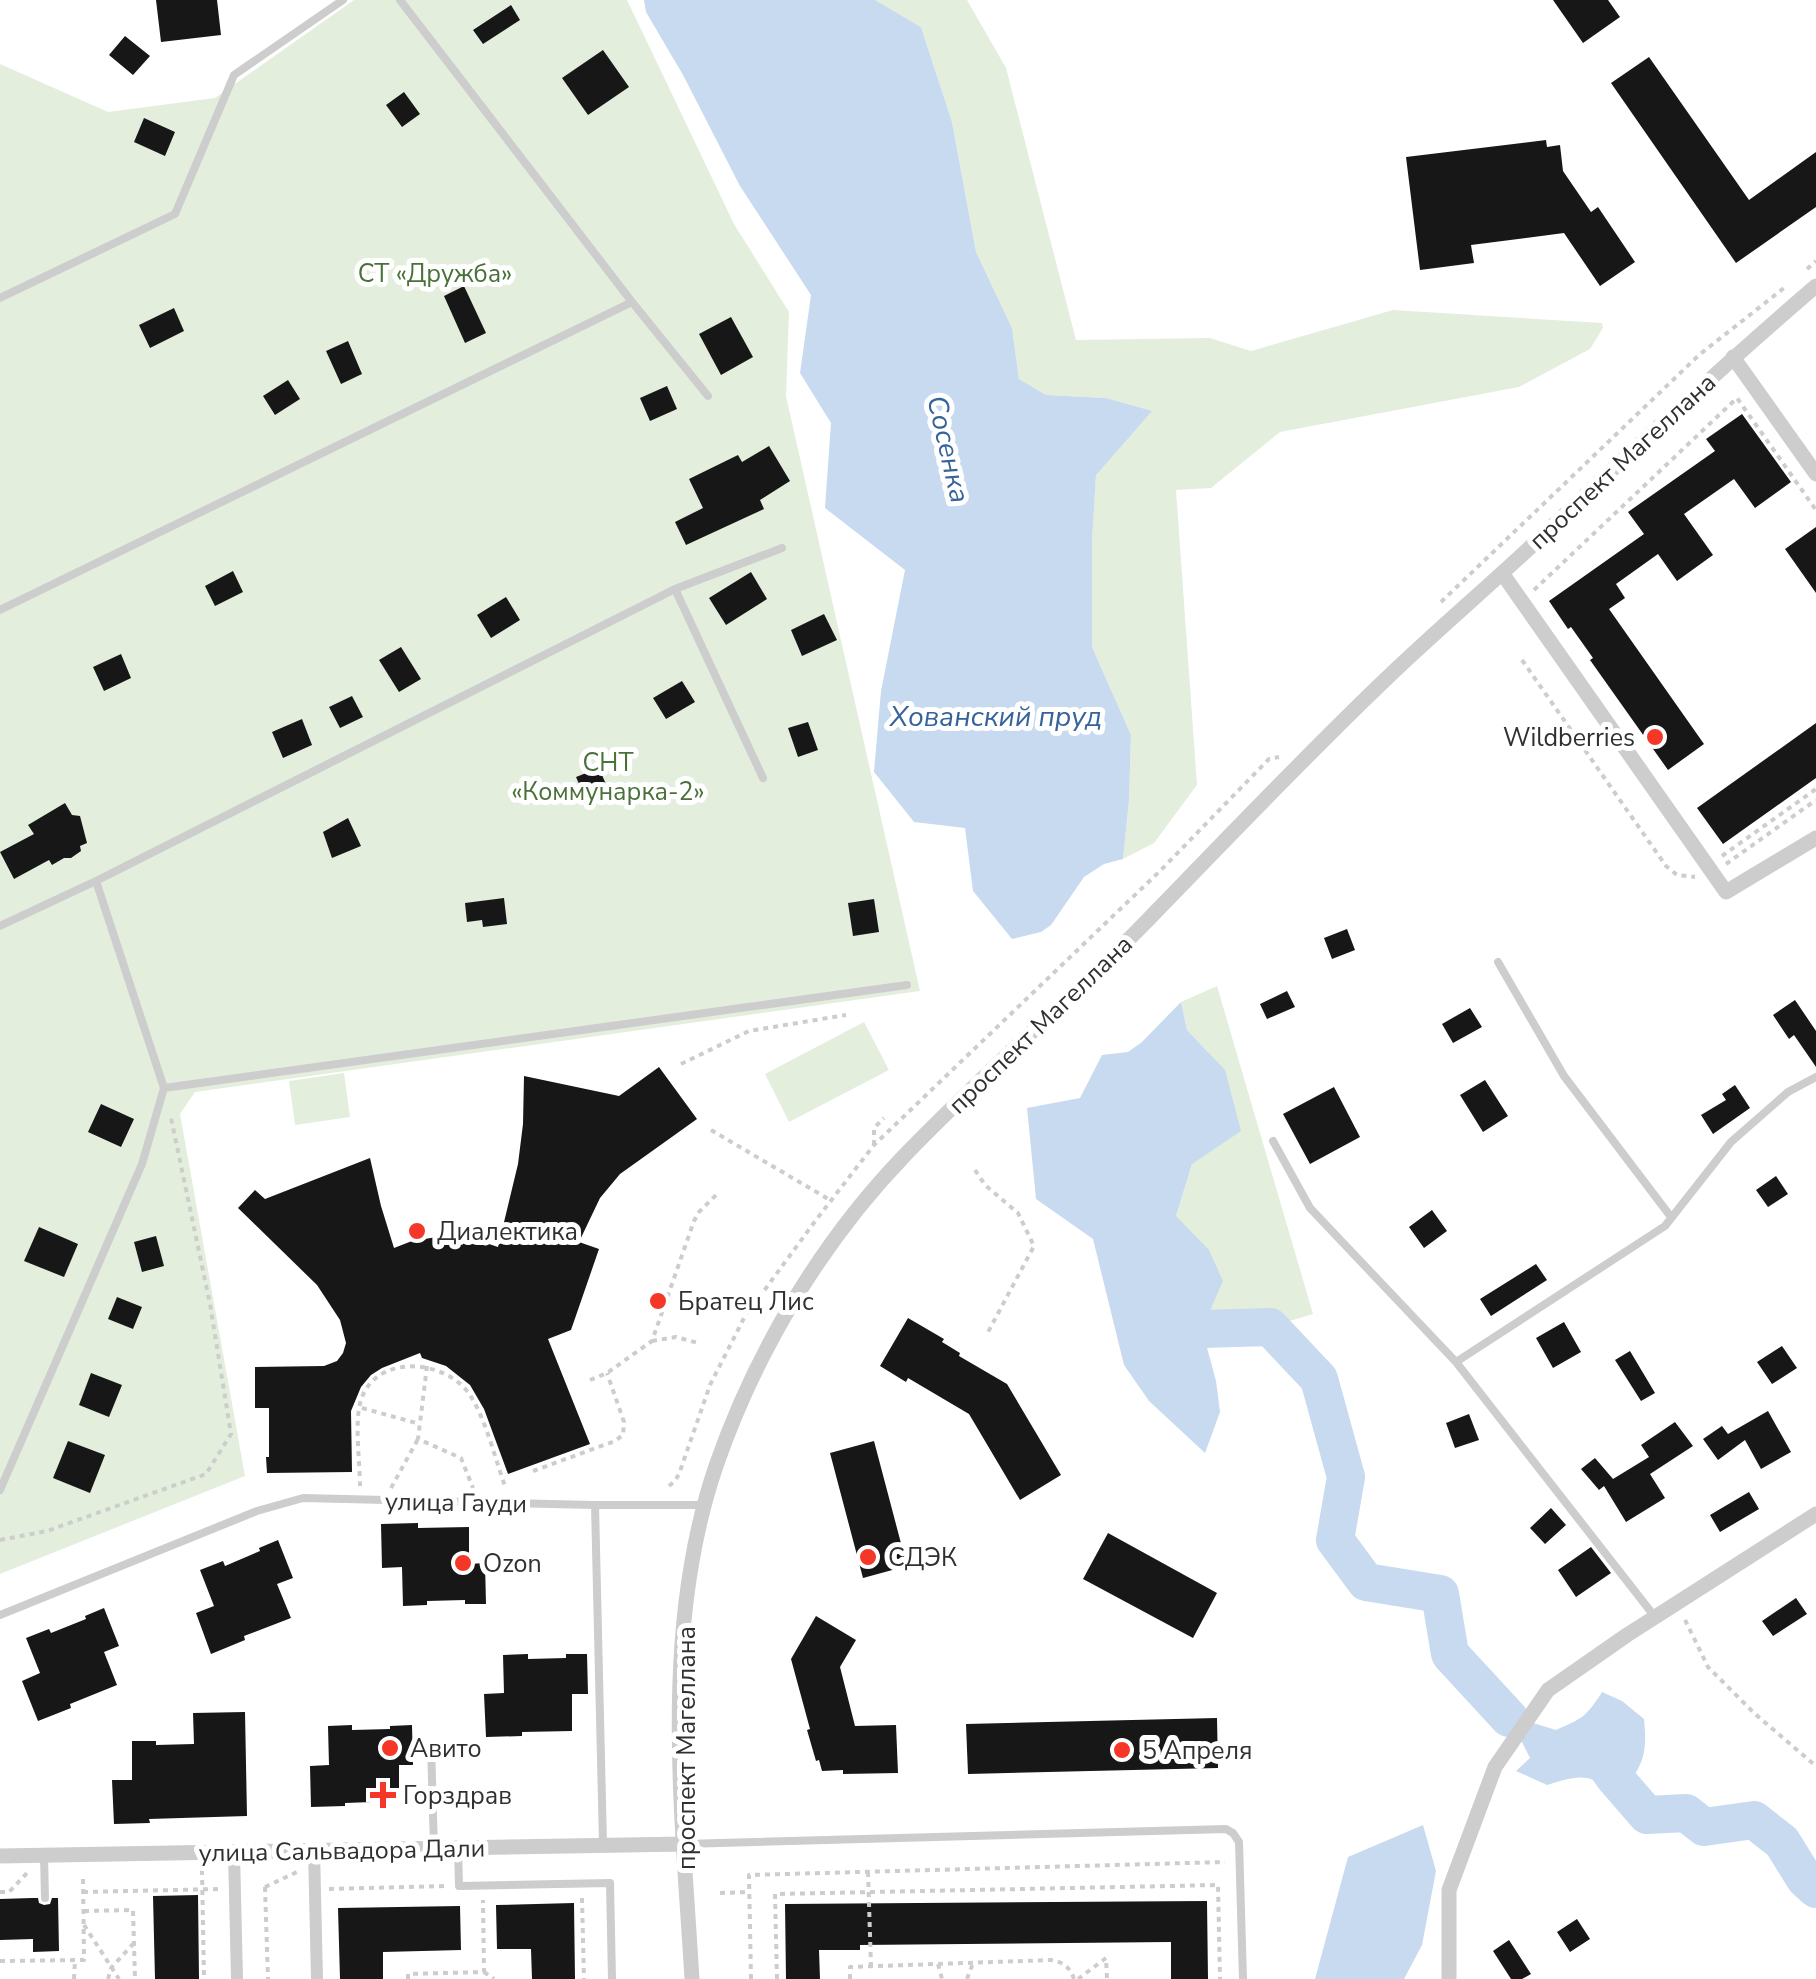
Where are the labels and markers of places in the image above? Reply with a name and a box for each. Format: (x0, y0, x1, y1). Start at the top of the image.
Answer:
place label: Wildberries (1503, 721, 1635, 755)
marker: Wildberries (1644, 726, 1666, 748)
place label: Диалектика (437, 1215, 578, 1249)
marker: Диалектика (406, 1220, 428, 1242)
place label: Братец Лис (678, 1285, 814, 1319)
marker: Братец Лис (647, 1290, 669, 1312)
place label: СДЭК (888, 1541, 957, 1575)
marker: СДЭК (857, 1546, 879, 1568)
place label: Ozon (483, 1547, 542, 1581)
marker: Ozon (452, 1552, 474, 1574)
place label: Авито (410, 1732, 482, 1766)
place label: 5 Апреля (1142, 1734, 1252, 1768)
marker: Авито (379, 1737, 401, 1759)
marker: 5 Апреля (1111, 1739, 1133, 1761)
place label: Горздрав (403, 1779, 512, 1813)
marker: Горздрав (372, 1784, 394, 1806)

